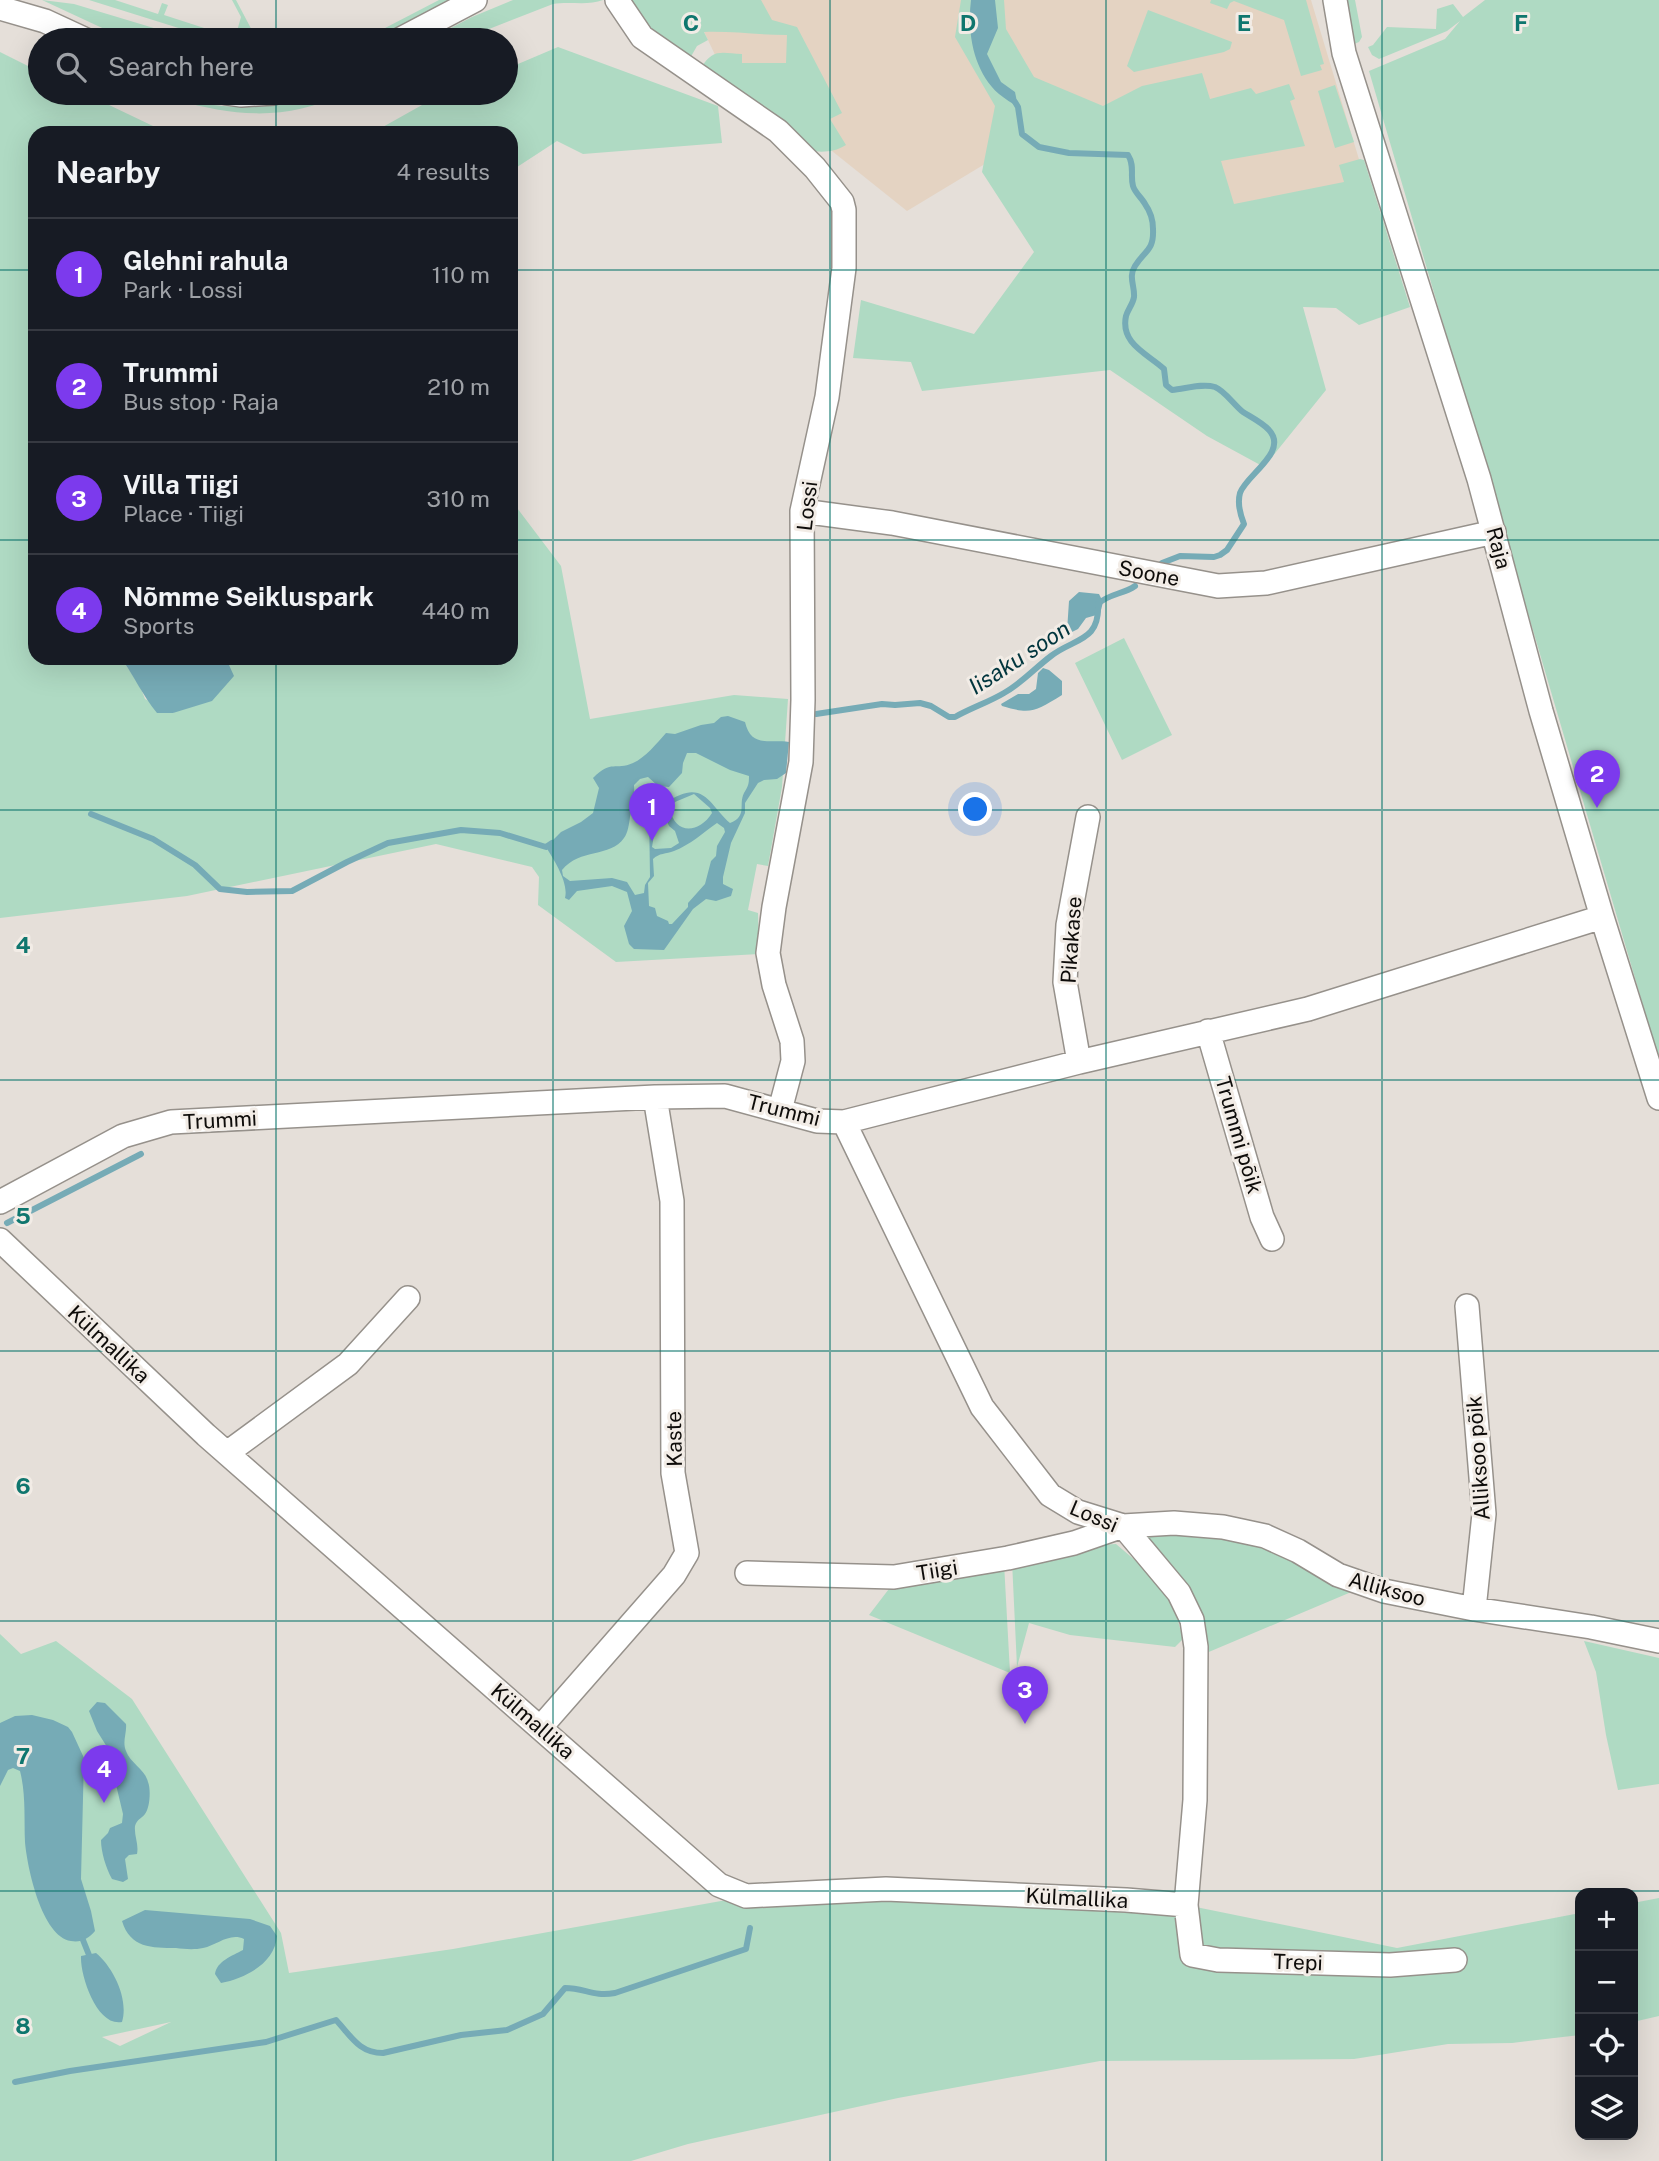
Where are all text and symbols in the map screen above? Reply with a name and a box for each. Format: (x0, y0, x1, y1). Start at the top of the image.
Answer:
text: C (683, 9, 699, 36)
text: D (960, 9, 976, 36)
text: E (1237, 9, 1251, 36)
text: F (1514, 9, 1528, 36)
search box (28, 28, 518, 105)
icon: search (52, 48, 90, 86)
text: Search here (108, 51, 254, 82)
text: Nearby (56, 154, 160, 190)
text: 4 results (396, 158, 490, 185)
text: Glehni rahula (123, 245, 288, 276)
text: 1 (74, 261, 84, 288)
text: 110 m (432, 261, 490, 288)
text: Park · Lossi (123, 276, 243, 303)
text: Trummi (123, 357, 218, 388)
text: 2 (72, 373, 86, 400)
text: 210 m (427, 373, 490, 400)
text: Bus stop · Raja (123, 388, 279, 415)
text: Villa Tiigi (123, 469, 239, 500)
street label: Lossi (792, 480, 822, 532)
text: 3 (71, 485, 87, 512)
text: 310 m (427, 485, 490, 512)
text: Place · Tiigi (123, 500, 244, 527)
street label: Raja (1481, 524, 1517, 572)
street label: Soone (1116, 555, 1182, 591)
text: Nõmme Seikluspark (123, 581, 374, 612)
text: 4 (71, 597, 87, 624)
text: 440 m (422, 597, 490, 624)
text: Sports (123, 612, 194, 639)
water label: Iisaku soon (963, 614, 1075, 700)
pin: 2 (1574, 750, 1620, 808)
pin: 1 (629, 783, 675, 841)
your location (958, 792, 992, 826)
street label: Pikakase (1055, 896, 1087, 984)
text: 4 (15, 931, 31, 958)
street label: Trummi põik (1210, 1074, 1268, 1197)
street label: Trummi (745, 1089, 823, 1131)
street label: Trummi (182, 1106, 258, 1134)
text: 5 (15, 1202, 31, 1229)
street label: Külmallika (63, 1300, 155, 1388)
street label: Alliksoo põik (1461, 1395, 1495, 1521)
street label: Kaste (661, 1411, 687, 1467)
text: 6 (15, 1472, 31, 1499)
street label: Lossi (1066, 1495, 1122, 1537)
street label: Tiigi (915, 1554, 959, 1586)
street label: Alliksoo (1346, 1567, 1428, 1611)
pin: 3 (1002, 1666, 1048, 1724)
street label: Külmallika (486, 1678, 580, 1764)
text: 7 (16, 1742, 30, 1769)
pin: 4 (81, 1745, 127, 1803)
street label: Külmallika (1025, 1883, 1129, 1913)
map controls (1575, 1888, 1638, 2140)
button: + (1575, 1888, 1638, 1951)
street label: Trepi (1273, 1949, 1323, 1975)
button: − (1575, 1951, 1638, 2014)
text: 8 (15, 2012, 31, 2039)
button: locate (1575, 2014, 1638, 2077)
button: layers (1575, 2077, 1638, 2140)

